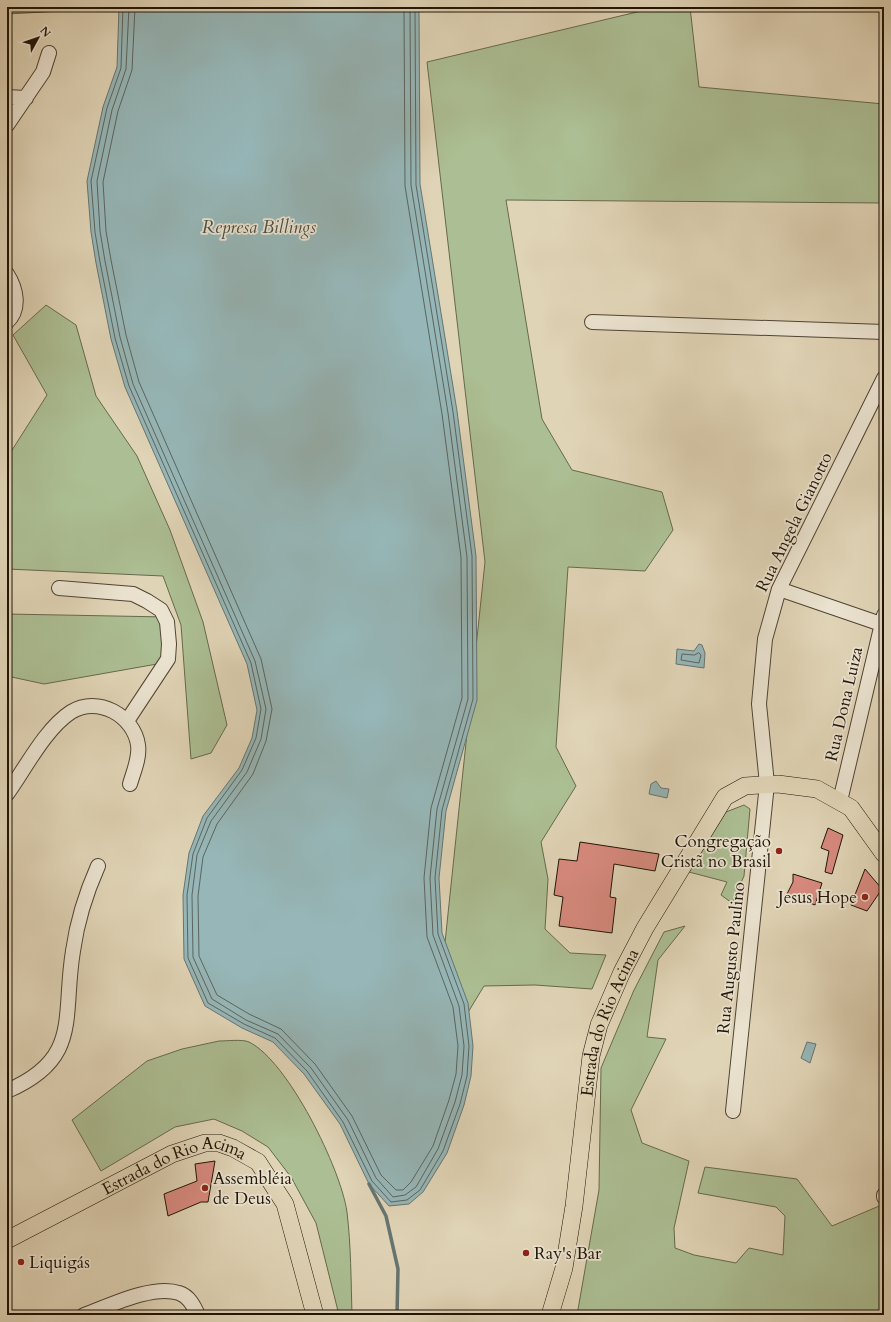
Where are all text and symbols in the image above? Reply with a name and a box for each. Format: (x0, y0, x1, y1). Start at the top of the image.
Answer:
north arrow (18, 18, 58, 58)
text: N (36, 23, 54, 41)
water label: Represa Billings (202, 215, 316, 240)
street label: Rua Angela Gianotto (750, 448, 838, 596)
street label: Rua Dona Luiza (820, 644, 869, 764)
place label: Congregação Cristã no Brasil (661, 830, 772, 873)
marker: Congregação Cristã no Brasil (774, 846, 784, 856)
street label: Rua Augusto Paulino (712, 881, 750, 1035)
place label: Jesus Hope (775, 886, 857, 909)
marker: Jesus Hope (860, 892, 870, 902)
street label: Estrada do Rio Acima (575, 944, 644, 1098)
street label: Estrada do Rio Acima (98, 1132, 252, 1200)
place label: Assembléia de Deus (213, 1167, 293, 1210)
marker: Assembléia de Deus (200, 1183, 210, 1193)
place label: Ray's Bar (534, 1242, 602, 1265)
marker: Ray's Bar (521, 1248, 531, 1258)
place label: Liquigás (29, 1251, 90, 1274)
marker: Liquigás (16, 1257, 26, 1267)

